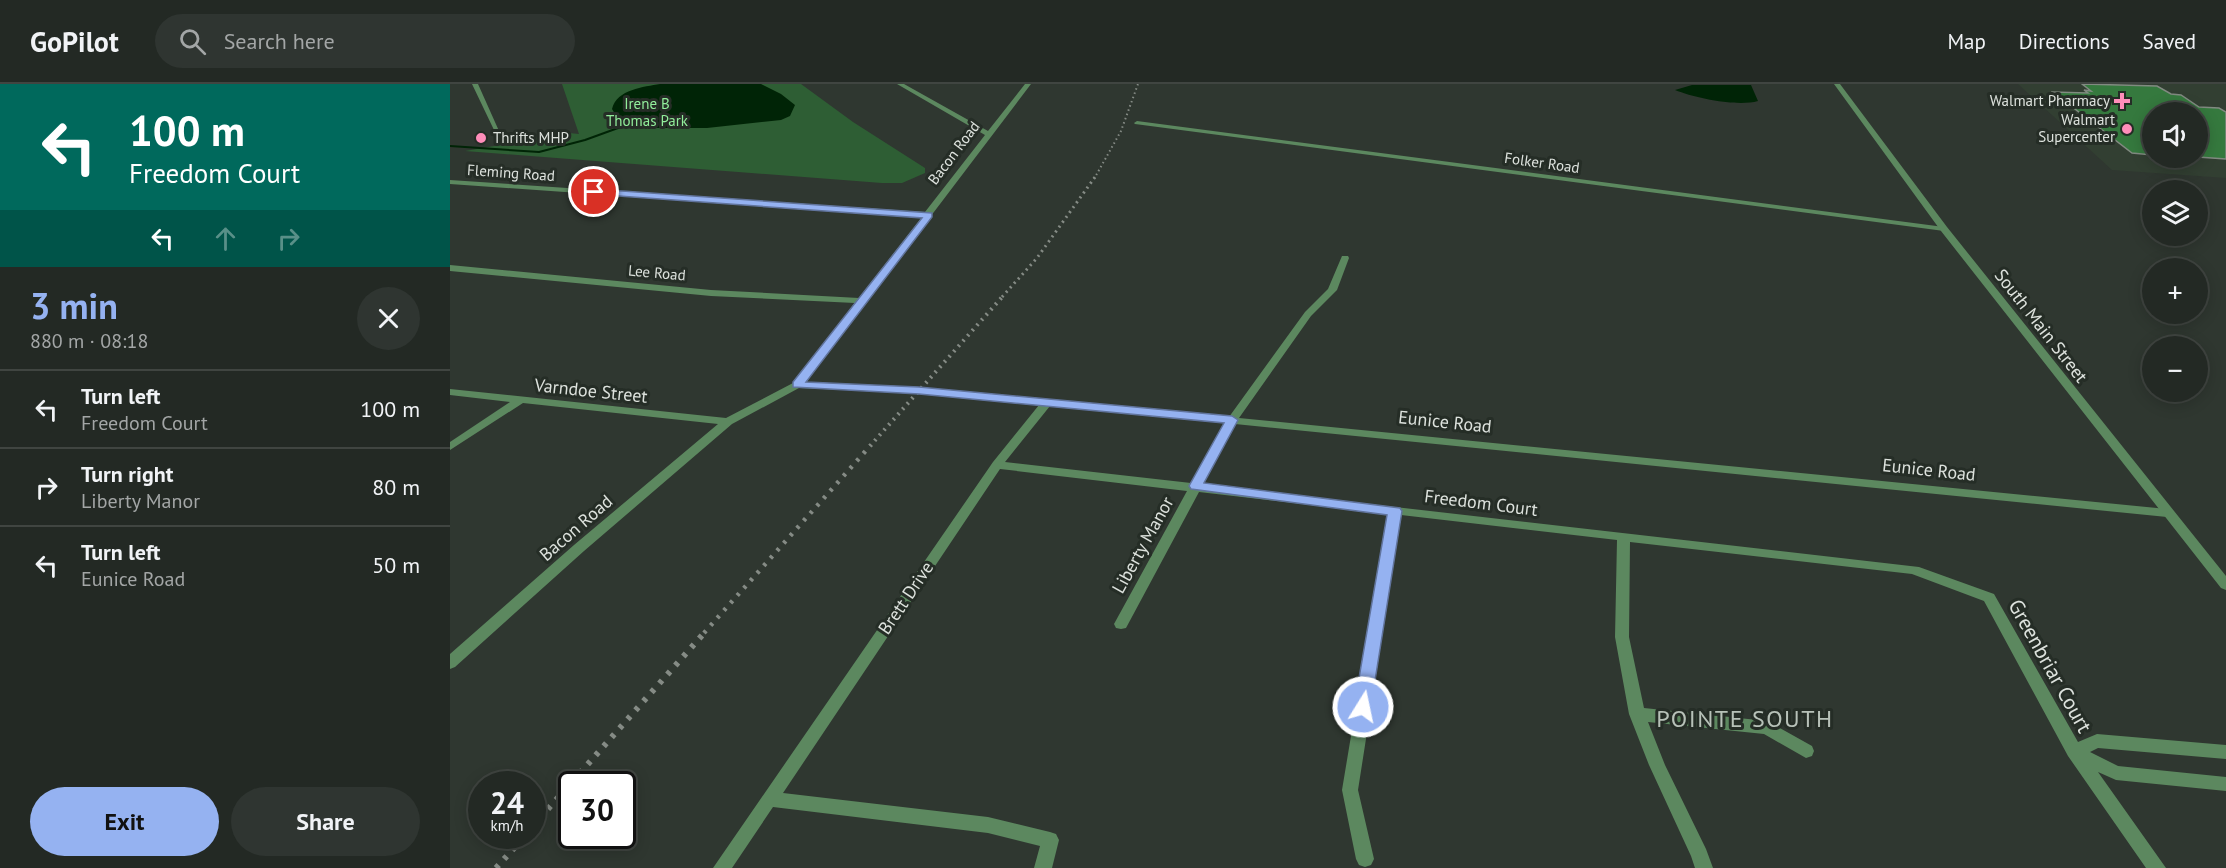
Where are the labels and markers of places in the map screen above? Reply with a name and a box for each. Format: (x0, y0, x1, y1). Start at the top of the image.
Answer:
place label: Walmart Pharmacy (1990, 91, 2110, 110)
marker: Walmart Pharmacy (2115, 94, 2129, 108)
place label: Walmart Supercenter (2038, 110, 2115, 146)
marker: Walmart Supercenter (2120, 122, 2134, 136)
place label: Thrifts MHP (493, 128, 569, 147)
marker: Thrifts MHP (474, 131, 488, 145)
pin (568, 166, 619, 217)

